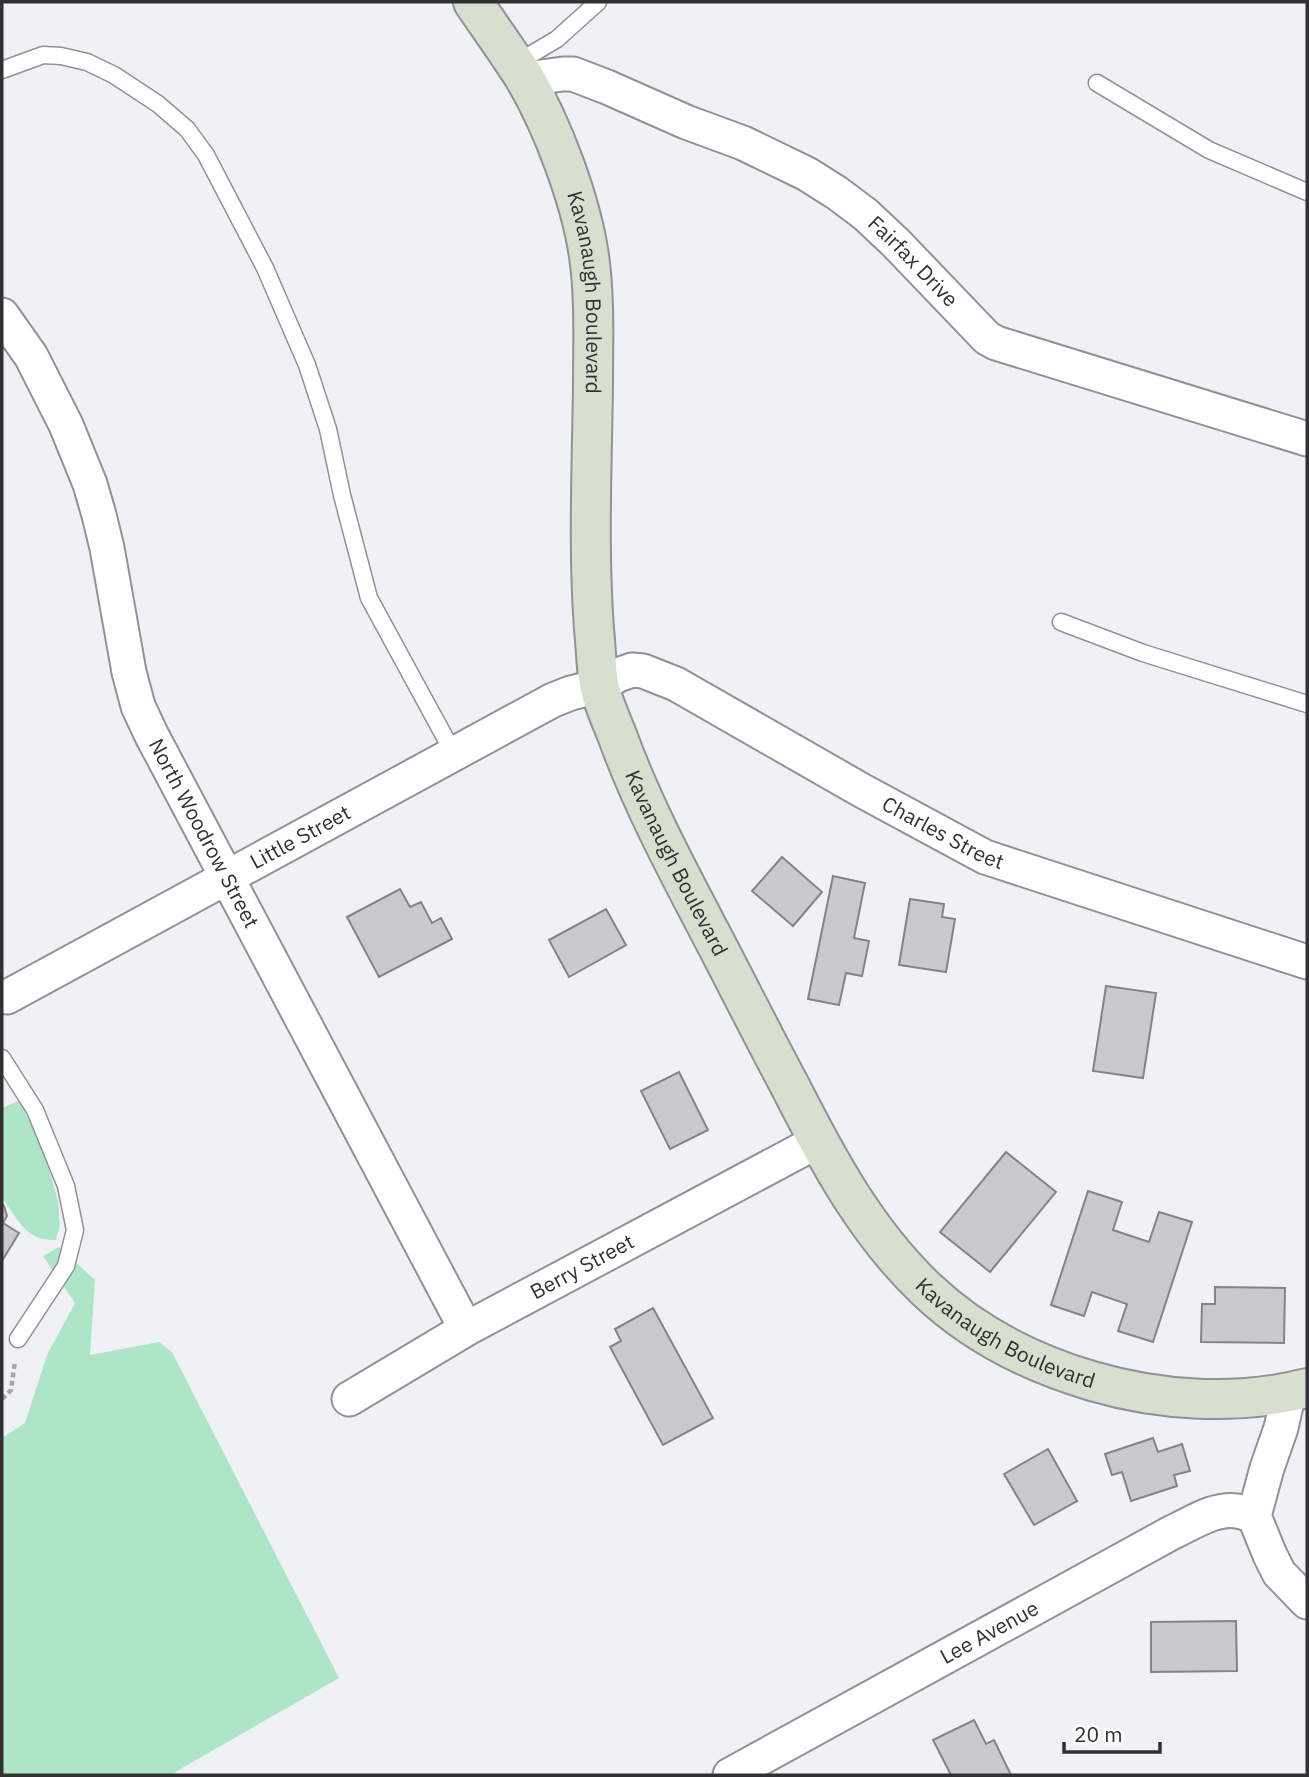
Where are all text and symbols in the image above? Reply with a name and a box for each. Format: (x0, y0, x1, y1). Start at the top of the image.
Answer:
street label: Kavanaugh Boulevard (561, 187, 608, 394)
street label: Fairfax Drive (862, 209, 965, 313)
street label: North Woodrow Street (143, 733, 266, 933)
street label: Kavanaugh Boulevard (619, 766, 735, 960)
street label: Charles Street (877, 789, 1008, 875)
street label: Little Street (245, 798, 355, 875)
street label: Berry Street (525, 1227, 639, 1305)
street label: Kavanaugh Boulevard (910, 1271, 1099, 1394)
street label: Lee Avenue (935, 1593, 1043, 1670)
scale bar (1064, 1710, 1160, 1754)
text: 20 m (1074, 1720, 1123, 1748)

